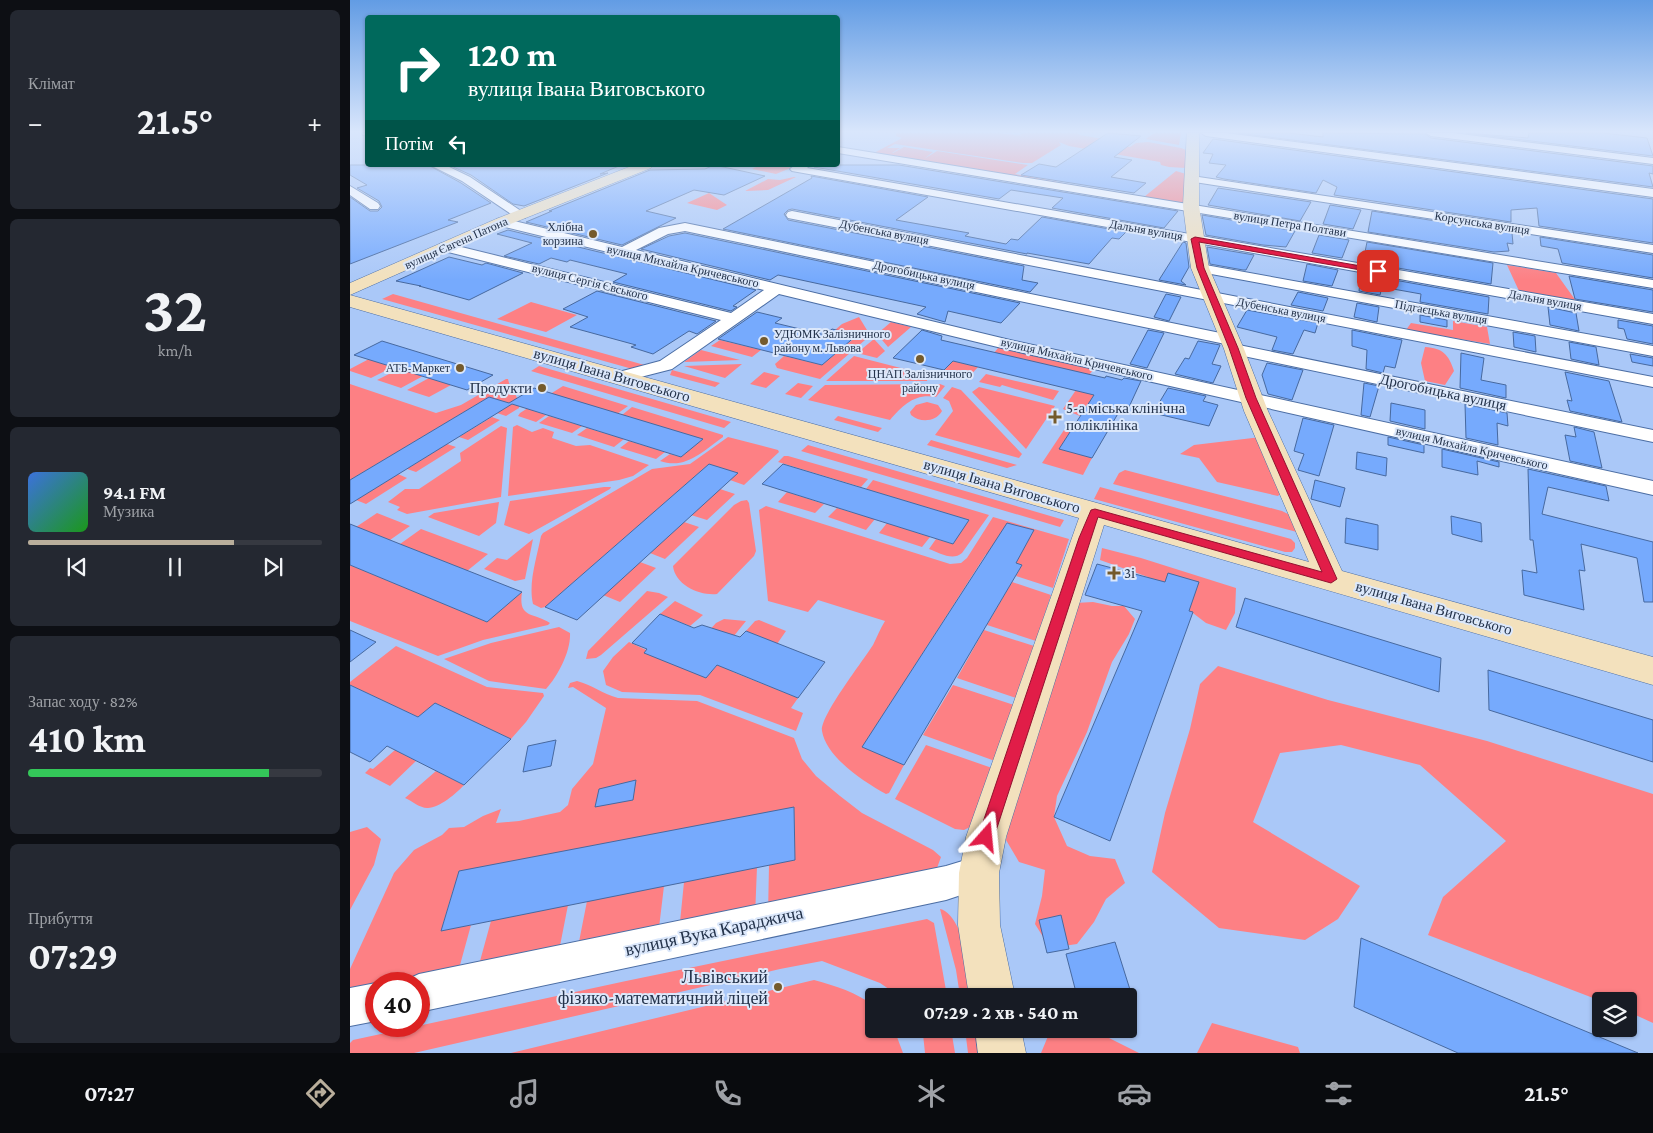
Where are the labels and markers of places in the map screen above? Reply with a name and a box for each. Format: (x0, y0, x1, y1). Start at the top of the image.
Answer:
place label: Хлібна корзина (543, 220, 584, 248)
marker: Хлібна корзина (587, 228, 599, 240)
pin (1357, 250, 1399, 292)
place label: УДЮМК Залізничного району м. Львова (774, 327, 890, 355)
marker: УДЮМК Залізничного району м. Львова (758, 335, 770, 347)
marker: ЦНАП Залізничного району (914, 353, 926, 365)
place label: АТБ-Маркет (386, 361, 451, 375)
marker: АТБ-Маркет (454, 362, 466, 374)
place label: ЦНАП Залізничного району (868, 367, 972, 395)
place label: Продукти (470, 380, 532, 396)
marker: Продукти (536, 382, 548, 394)
place label: 5-а міська клінічна поліклініка (1066, 400, 1185, 433)
marker: 5-а міська клінічна поліклініка (1048, 410, 1062, 424)
place label: 3і (1124, 565, 1135, 581)
marker: 3і (1108, 567, 1120, 579)
place label: Львівський фізико-математичний ліцей (558, 967, 768, 1008)
marker: Львівський фізико-математичний ліцей (772, 981, 784, 993)

